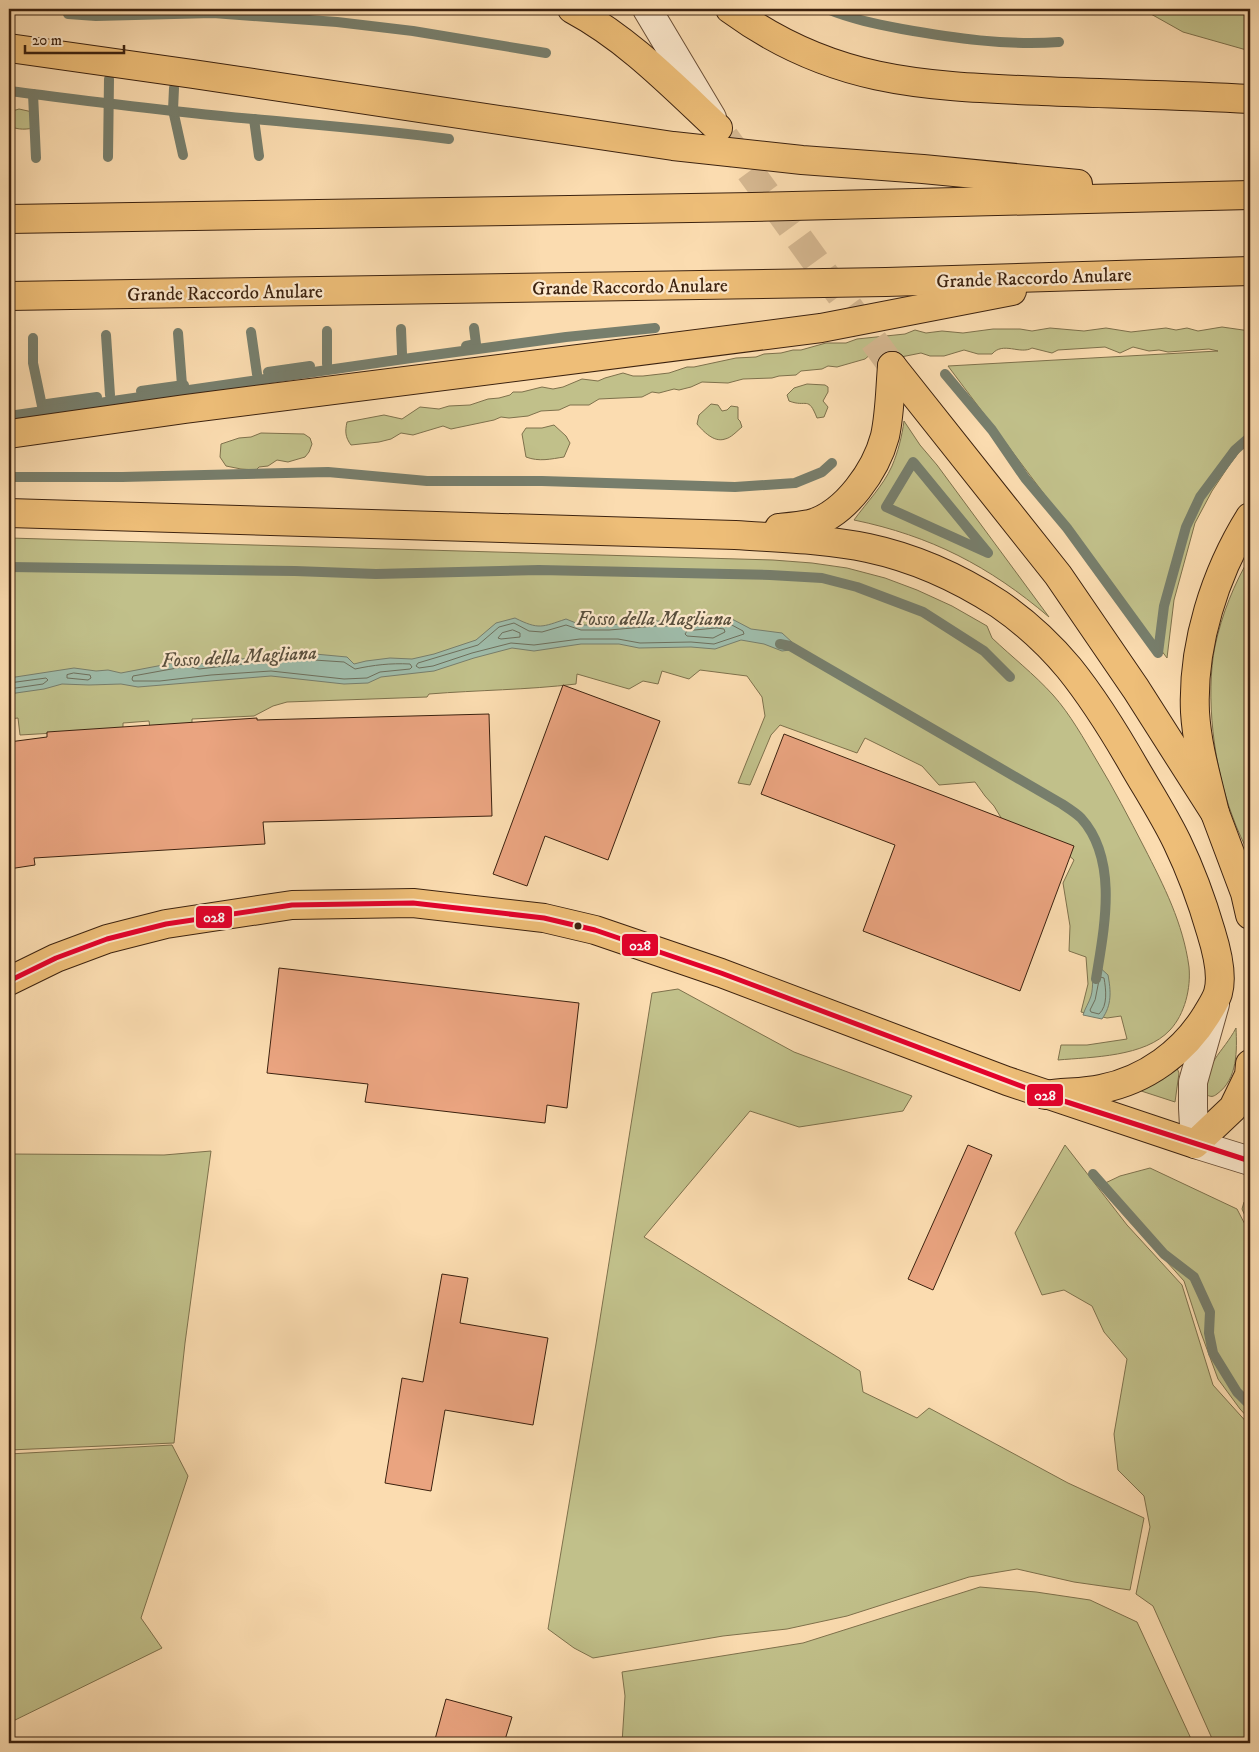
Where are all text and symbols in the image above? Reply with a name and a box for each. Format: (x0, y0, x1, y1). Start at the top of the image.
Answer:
scale bar (25, 22, 124, 54)
text: 20 m (32, 31, 62, 50)
street label: Grande Raccordo Anulare (936, 264, 1132, 293)
street label: Grande Raccordo Anulare (532, 274, 728, 301)
street label: Grande Raccordo Anulare (127, 280, 323, 307)
water label: Fosso della Magliana (576, 607, 732, 632)
water label: Fosso della Magliana (161, 641, 317, 674)
line badge: 028 (195, 905, 233, 929)
text: 028 (203, 909, 225, 927)
unlabelled marker (573, 921, 583, 931)
line badge: 028 (621, 933, 659, 957)
text: 028 (629, 937, 651, 955)
line badge: 028 (1026, 1083, 1064, 1107)
text: 028 (1034, 1087, 1056, 1105)

